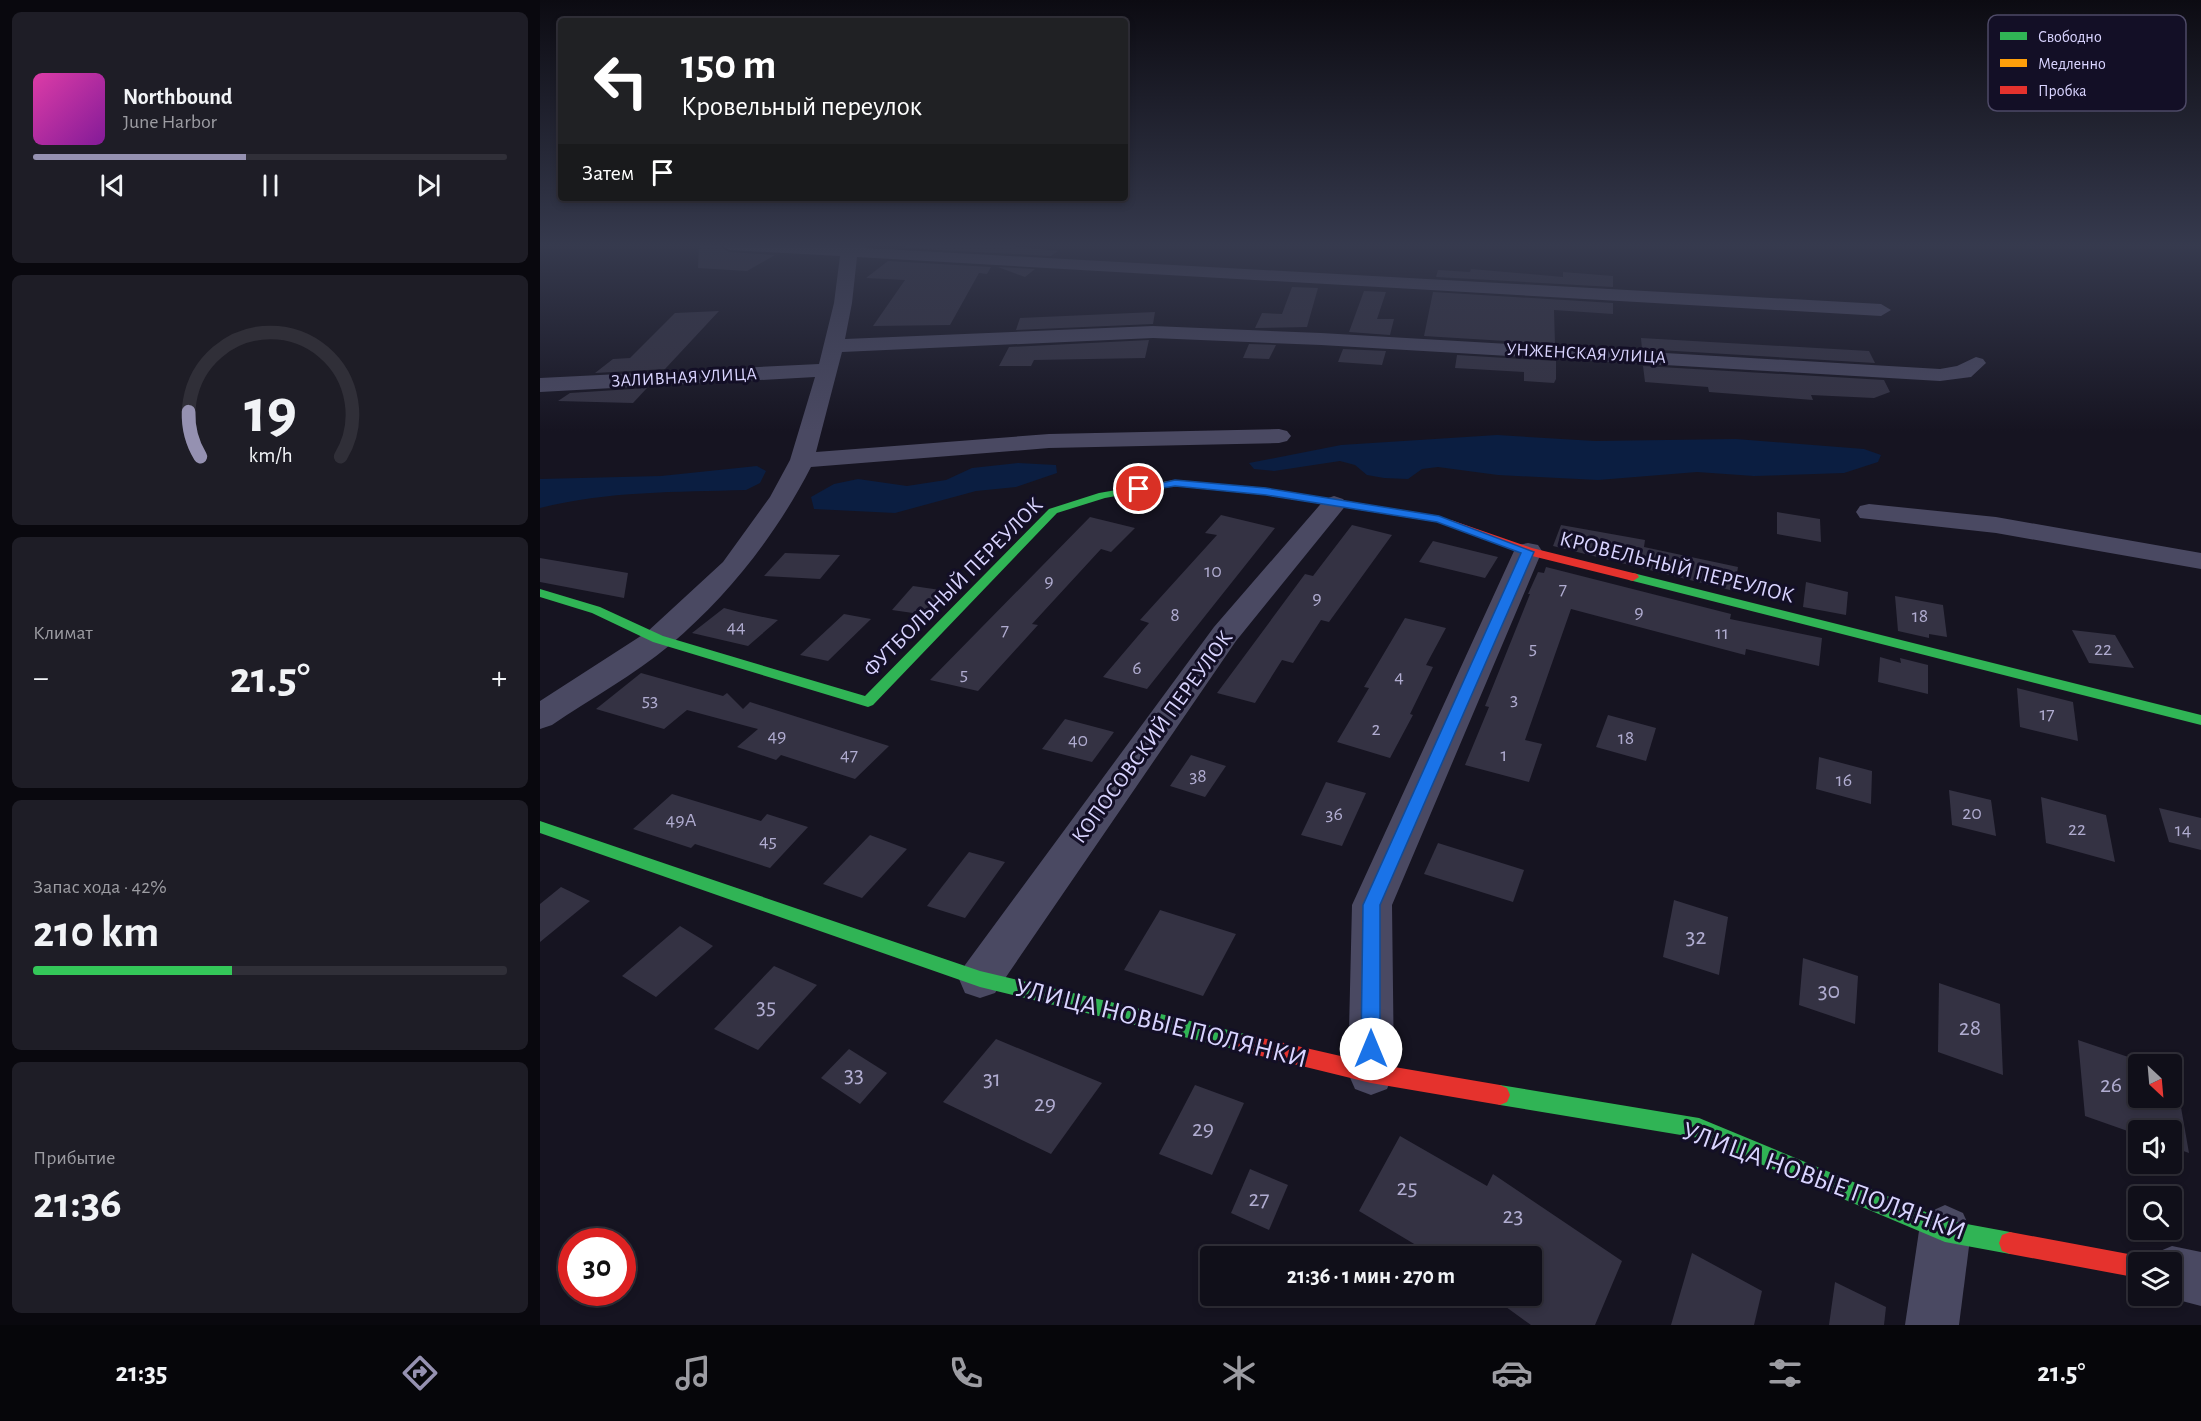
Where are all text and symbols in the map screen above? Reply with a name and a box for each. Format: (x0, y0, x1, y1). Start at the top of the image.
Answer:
legend (1988, 15, 2186, 111)
text: Свободно (2038, 29, 2102, 45)
icon: left (582, 42, 660, 120)
text: 150 m (681, 44, 776, 86)
text: Медленно (2038, 56, 2106, 72)
text: Пробка (2038, 83, 2087, 99)
text: Northbound (123, 86, 232, 108)
text: Кровельный переулок (681, 93, 922, 120)
text: June Harbor (123, 112, 217, 132)
icon: arrive (646, 156, 679, 189)
text: Затем (582, 162, 634, 184)
icon: previous (96, 169, 129, 202)
icon: pause (254, 169, 287, 202)
icon: next (412, 169, 445, 202)
street label: УНЖЕНСКАЯ УЛИЦА (1506, 341, 1667, 367)
street label: ЗАЛИВНАЯ УЛИЦА (611, 365, 758, 391)
text: 19 (244, 381, 296, 443)
text: km/h (248, 445, 292, 466)
pin (1113, 463, 1164, 514)
icon: arrive (1122, 472, 1155, 505)
street label: ФУТБОЛЬНЫЙ ПЕРЕУЛОК (859, 493, 1047, 681)
street label: КРОВЕЛЬНЫЙ ПЕРЕУЛОК (1557, 527, 1797, 607)
house number: 10 (1204, 561, 1222, 581)
house number: 9 (1044, 571, 1054, 591)
house number: 7 (1559, 579, 1567, 599)
house number: 9 (1312, 588, 1322, 608)
house number: 9 (1634, 602, 1644, 622)
house number: 8 (1170, 605, 1180, 625)
house number: 18 (1912, 606, 1928, 626)
house number: 44 (726, 617, 746, 637)
house number: 7 (1001, 620, 1009, 640)
text: Климат (33, 623, 93, 643)
house number: 11 (1715, 623, 1729, 643)
street label: КОПОСОВСКИЙ ПЕРЕУЛОК (1068, 626, 1237, 847)
house number: 5 (1529, 638, 1537, 658)
house number: 22 (2094, 639, 2112, 659)
text: 21.5° (230, 656, 310, 701)
house number: 6 (1132, 658, 1142, 678)
text: − (33, 662, 49, 695)
text: + (491, 662, 507, 695)
house number: 5 (960, 664, 968, 684)
house number: 4 (1394, 667, 1404, 687)
house number: 3 (1510, 689, 1518, 709)
house number: 53 (642, 690, 658, 710)
house number: 17 (2039, 704, 2055, 724)
house number: 2 (1371, 719, 1381, 739)
house number: 49 (767, 726, 787, 746)
house number: 18 (1618, 728, 1634, 748)
house number: 40 (1068, 730, 1088, 750)
house number: 47 (840, 745, 858, 765)
house number: 1 (1501, 745, 1507, 765)
house number: 38 (1189, 766, 1207, 786)
house number: 16 (1836, 770, 1852, 790)
house number: 20 (1962, 803, 1982, 823)
house number: 36 (1325, 804, 1343, 824)
house number: 49А (666, 810, 697, 830)
house number: 22 (2068, 819, 2086, 839)
house number: 14 (2175, 820, 2191, 840)
house number: 45 (759, 831, 777, 851)
text: Запас хода · 42% (33, 877, 167, 897)
text: 210 km (33, 910, 159, 955)
house number: 32 (1686, 925, 1706, 949)
street label: УЛИЦА НОВЫЕ ПОЛЯНКИ (1012, 974, 1310, 1072)
house number: 30 (1818, 979, 1840, 1003)
house number: 35 (756, 995, 776, 1019)
house number: 28 (1959, 1016, 1981, 1040)
position arrow (1339, 1017, 1403, 1081)
north arrow (2128, 1054, 2182, 1108)
map controls (2128, 1054, 2182, 1306)
house number: 33 (844, 1063, 864, 1087)
house number: 31 (983, 1067, 1001, 1091)
house number: 26 (2100, 1073, 2122, 1097)
house number: 29 (1034, 1092, 1056, 1116)
house number: 29 (1192, 1117, 1214, 1141)
street label: УЛИЦА НОВЫЕ ПОЛЯНКИ (1678, 1117, 1970, 1245)
button: sound (2128, 1120, 2182, 1174)
text: Прибытие (33, 1148, 115, 1168)
house number: 25 (1397, 1176, 1417, 1200)
text: 21:36 (33, 1181, 122, 1226)
button: search (2128, 1186, 2182, 1240)
house number: 27 (1249, 1187, 1269, 1211)
house number: 23 (1503, 1204, 1523, 1228)
speed limit sign: 30 (558, 1228, 636, 1306)
button: layers (2128, 1252, 2182, 1306)
text: 21:36 · 1 мин · 270 m (1287, 1265, 1455, 1287)
icon: directions (399, 1352, 441, 1394)
icon: music (672, 1352, 714, 1394)
icon: phone (945, 1352, 987, 1394)
icon: climate (1218, 1352, 1260, 1394)
icon: car (1491, 1352, 1533, 1394)
icon: filters (1764, 1352, 1806, 1394)
text: 21:35 (116, 1359, 167, 1386)
text: 21.5° (2037, 1359, 2085, 1386)

